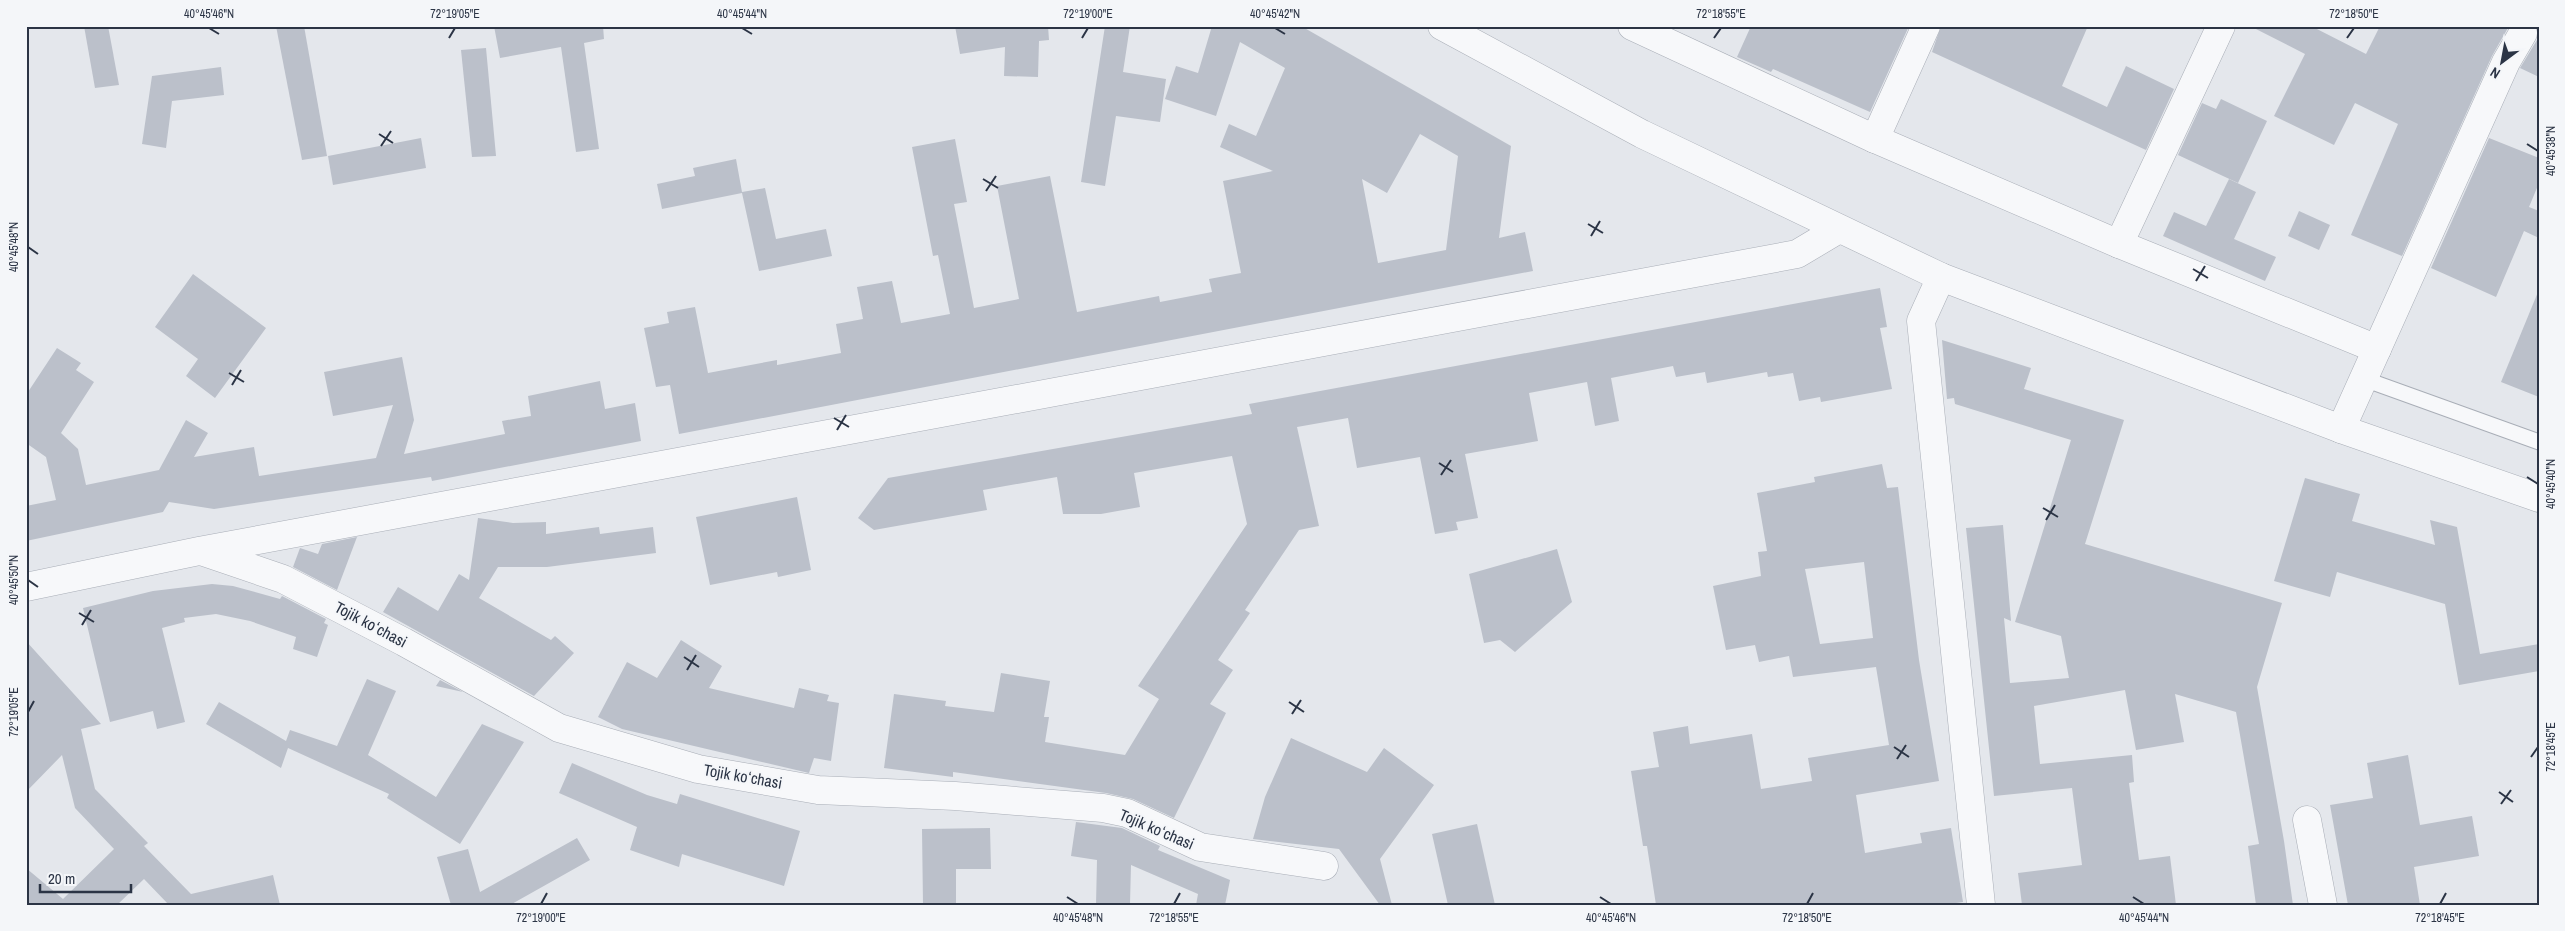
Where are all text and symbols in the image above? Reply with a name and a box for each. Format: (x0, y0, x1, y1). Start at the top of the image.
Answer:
text: 40°45'46"N (184, 6, 234, 22)
text: 72°19'05"E (430, 6, 480, 22)
text: 40°45'44"N (717, 6, 767, 22)
text: 72°19'00"E (1063, 6, 1113, 22)
text: 40°45'42"N (1250, 6, 1300, 22)
text: 72°18'55"E (1696, 6, 1746, 22)
text: 72°18'50"E (2329, 6, 2379, 22)
north arrow (2478, 38, 2528, 88)
text: N (2487, 63, 2503, 83)
text: 40°45'38"N (2543, 126, 2559, 176)
text: 40°45'48"N (6, 222, 22, 272)
text: 40°45'40"N (2543, 459, 2559, 509)
text: 40°45'50"N (6, 555, 22, 605)
street label: Tojik koʻchasi (331, 596, 411, 652)
text: 72°19'05"E (6, 687, 22, 737)
text: 72°18'45"E (2543, 722, 2559, 772)
street label: Tojik koʻchasi (702, 758, 784, 794)
street label: Tojik koʻchasi (1116, 803, 1198, 855)
scale bar (40, 861, 131, 893)
text: 20 m (48, 868, 75, 889)
text: 72°19'00"E (516, 910, 566, 926)
text: 40°45'48"N (1053, 910, 1103, 926)
text: 72°18'55"E (1149, 910, 1199, 926)
text: 40°45'46"N (1586, 910, 1636, 926)
text: 72°18'50"E (1782, 910, 1832, 926)
text: 40°45'44"N (2119, 910, 2169, 926)
text: 72°18'45"E (2415, 910, 2465, 926)

